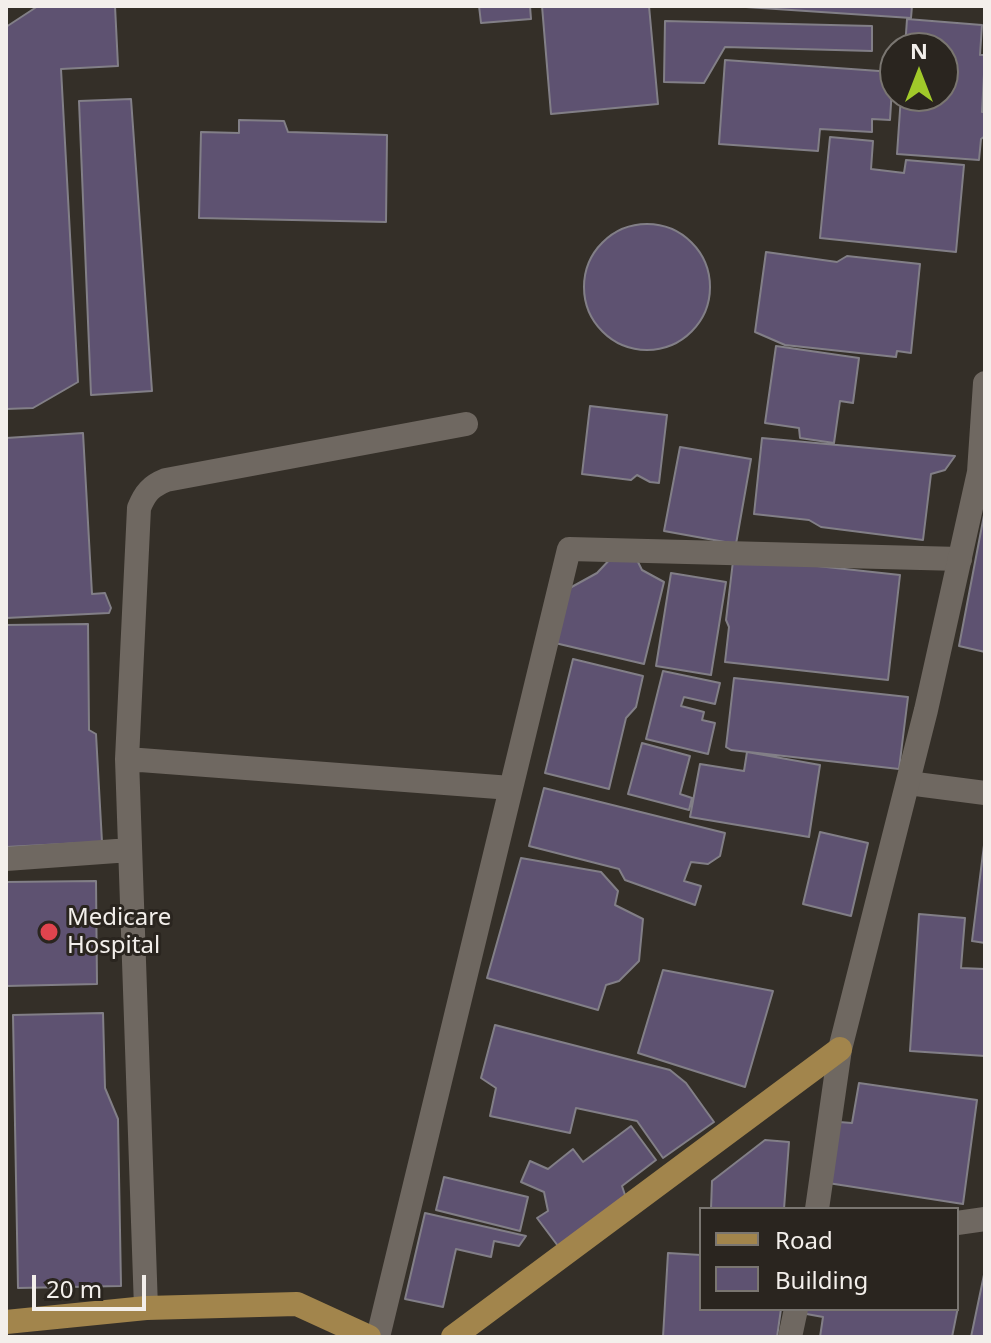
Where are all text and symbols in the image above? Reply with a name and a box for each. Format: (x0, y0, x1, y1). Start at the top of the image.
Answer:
north arrow (879, 32, 959, 112)
text: N (910, 35, 928, 65)
place label: Medicare Hospital (67, 904, 171, 960)
marker: Medicare Hospital (38, 921, 60, 943)
legend (699, 1207, 959, 1311)
text: Road (775, 1223, 833, 1256)
scale bar (36, 1259, 150, 1309)
text: Building (775, 1263, 868, 1296)
text: 20 m (46, 1272, 102, 1305)

